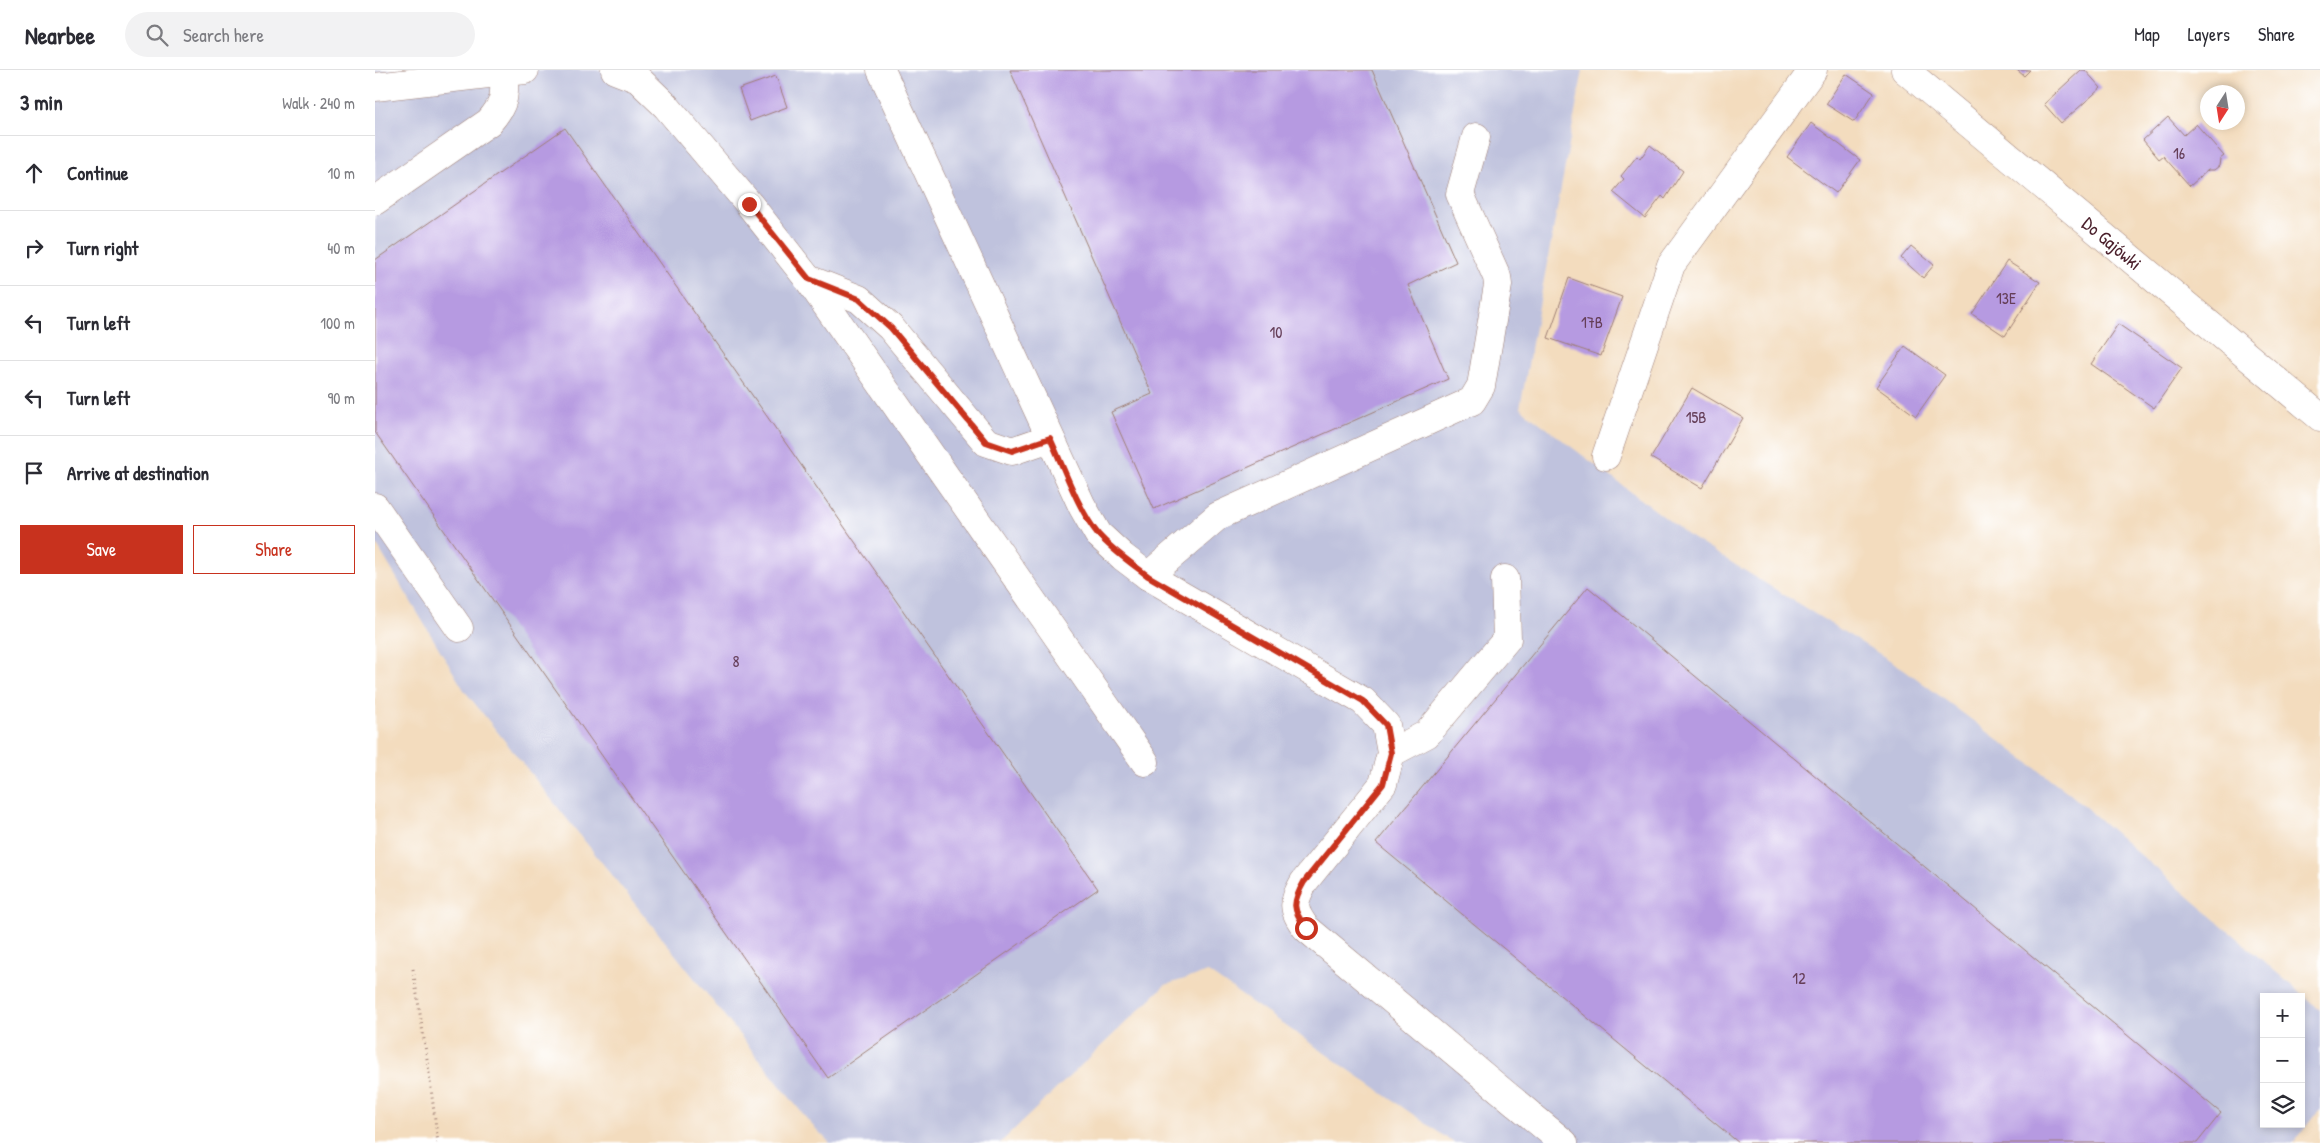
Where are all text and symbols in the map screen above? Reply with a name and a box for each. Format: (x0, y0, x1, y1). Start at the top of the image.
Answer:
search box (125, 12, 475, 57)
text: Nearbee (25, 19, 95, 51)
icon: search (143, 21, 171, 49)
text: Search here (183, 22, 264, 48)
text: Map (2134, 22, 2160, 47)
text: Layers (2188, 22, 2230, 47)
text: Share (2258, 22, 2295, 47)
north arrow (2200, 85, 2245, 130)
text: 3 min (20, 88, 63, 117)
text: Walk · 240 m (282, 92, 355, 114)
house number: 16 (2173, 142, 2185, 164)
icon: ahead (20, 159, 48, 187)
text: Continue (67, 160, 128, 186)
text: 10 m (327, 162, 355, 184)
route end (738, 193, 761, 216)
street label: Do Gajówki (2077, 211, 2148, 276)
icon: right (20, 234, 48, 262)
text: Turn right (67, 235, 138, 261)
text: 40 m (327, 237, 355, 259)
house number: 13E (1996, 287, 2016, 309)
icon: left (20, 309, 48, 337)
text: Turn left (67, 310, 130, 336)
house number: 17B (1581, 311, 1603, 333)
text: 100 m (320, 312, 355, 334)
house number: 10 (1270, 321, 1282, 343)
icon: left (20, 384, 48, 412)
text: Turn left (67, 385, 130, 411)
text: 90 m (327, 387, 355, 409)
house number: 15B (1686, 406, 1706, 428)
icon: arrive (20, 459, 48, 487)
text: Arrive at destination (67, 460, 209, 486)
button: Save (20, 525, 183, 574)
button: Share (193, 525, 355, 574)
house number: 8 (733, 650, 740, 672)
route start (1295, 917, 1318, 940)
house number: 12 (1792, 967, 1806, 989)
map controls (2260, 993, 2305, 1128)
button: + (2260, 993, 2305, 1038)
button: − (2260, 1038, 2305, 1083)
button: layers (2260, 1083, 2305, 1128)

